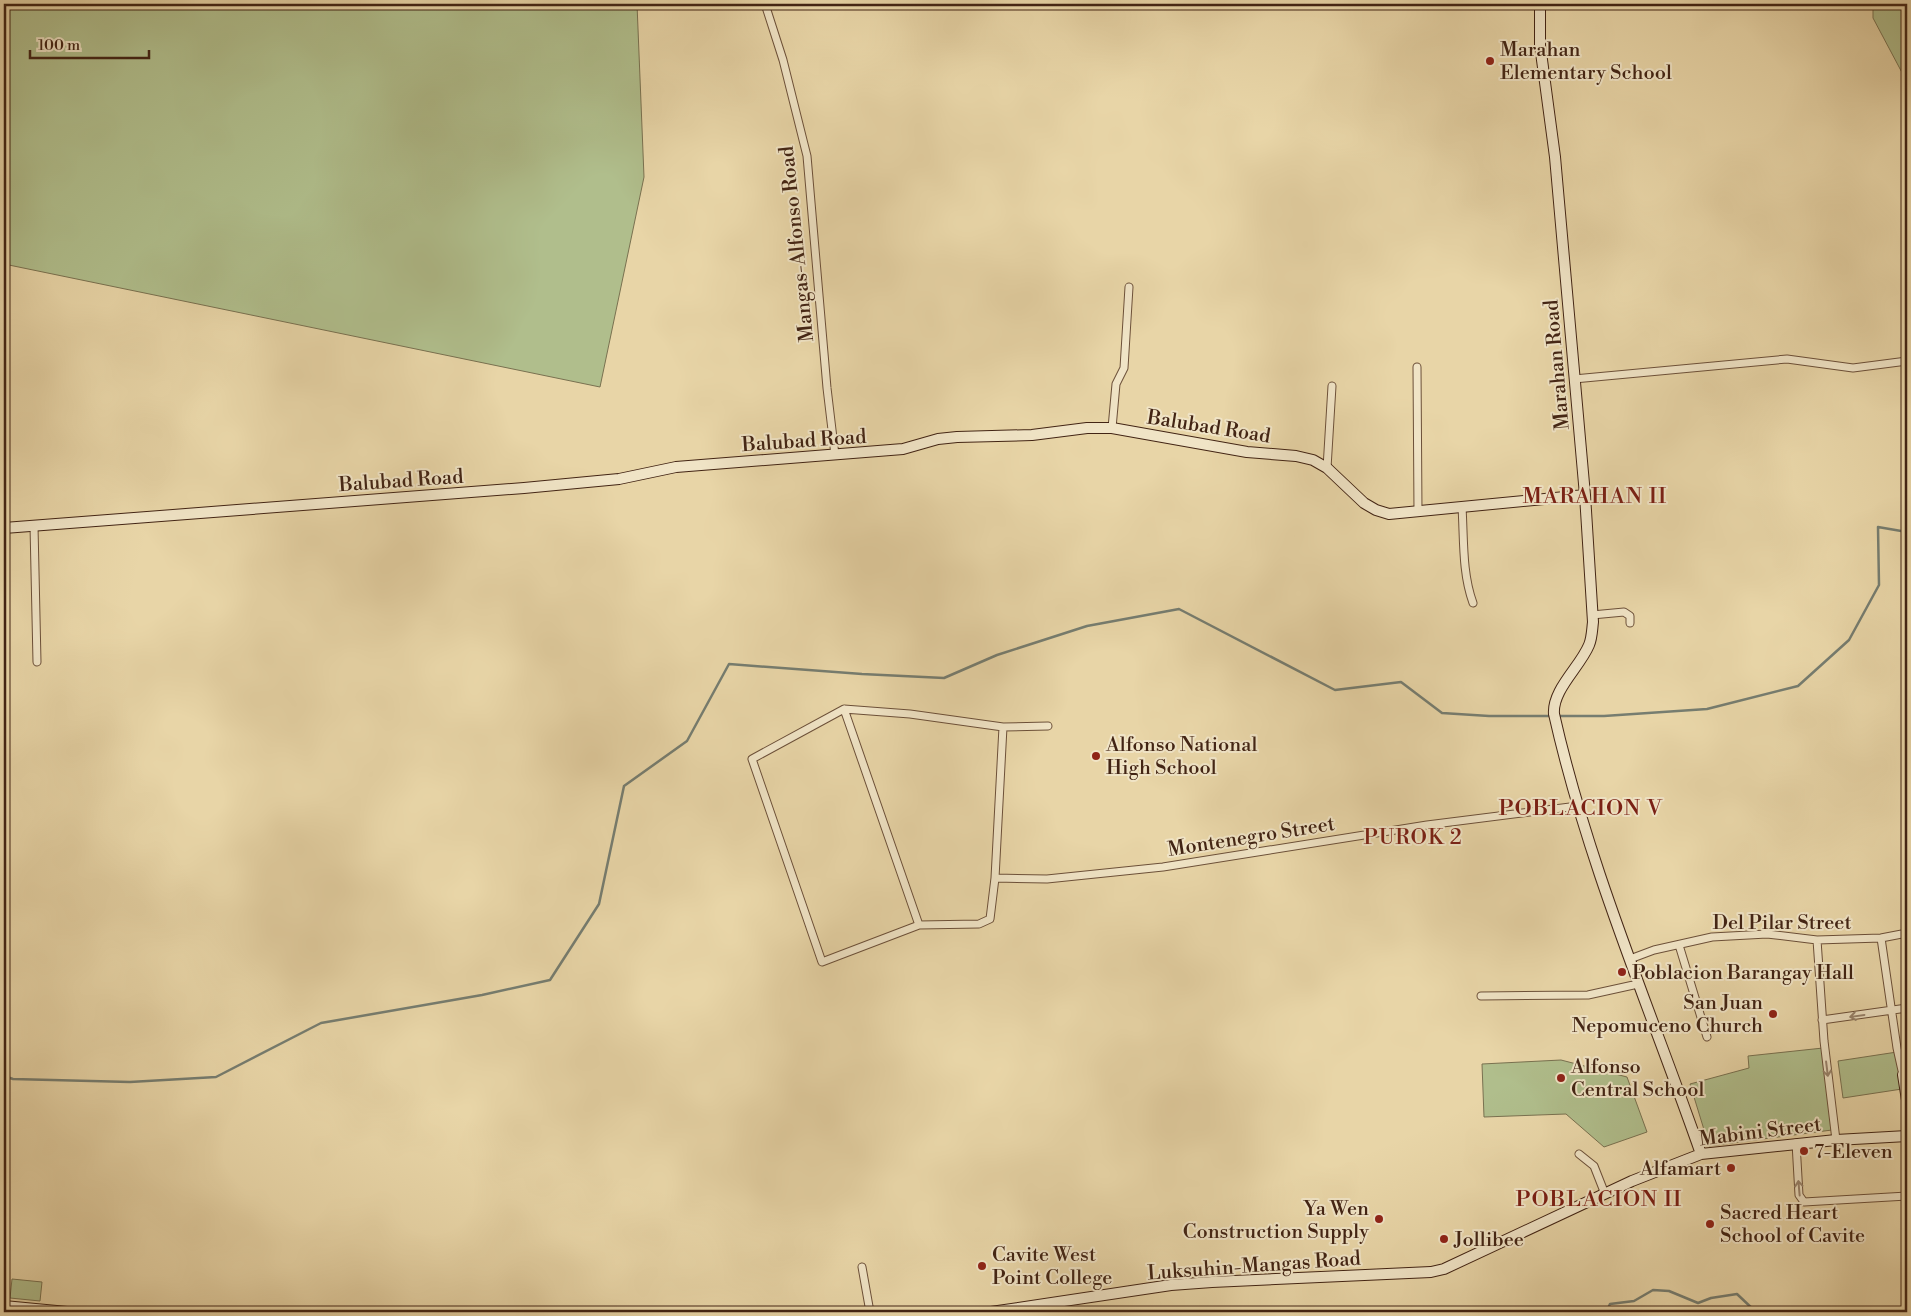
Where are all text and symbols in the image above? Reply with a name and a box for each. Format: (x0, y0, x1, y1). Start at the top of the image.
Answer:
scale bar (30, 28, 149, 60)
text: 100 m (38, 36, 80, 55)
place label: Marahan Elementary School (1500, 38, 1672, 86)
marker: Marahan Elementary School (1484, 55, 1496, 67)
street label: Mangas-Alfonso Road (775, 144, 820, 343)
street label: Marahan Road (1539, 298, 1576, 431)
street label: Balubad Road (1144, 405, 1273, 450)
street label: Balubad Road (740, 425, 868, 458)
street label: Balubad Road (337, 465, 465, 498)
district label: MARAHAN II (1523, 483, 1667, 510)
place label: Alfonso National High School (1105, 733, 1257, 781)
marker: Alfonso National High School (1090, 750, 1102, 762)
district label: POBLACION V (1499, 795, 1663, 822)
street label: Montenegro Street (1166, 812, 1337, 863)
district label: PUROK 2 (1363, 825, 1463, 851)
street label: Del Pilar Street (1712, 911, 1852, 936)
place label: Poblacion Barangay Hall (1632, 961, 1854, 986)
marker: Poblacion Barangay Hall (1616, 966, 1628, 978)
place label: San Juan Nepomuceno Church (1572, 991, 1763, 1039)
marker: San Juan Nepomuceno Church (1767, 1008, 1779, 1020)
one-way arrow (1849, 1011, 1865, 1021)
place label: Alfonso Central School (1570, 1055, 1704, 1103)
one-way arrow (1822, 1061, 1832, 1077)
marker: Alfonso Central School (1555, 1072, 1567, 1084)
street label: Mabini Street (1698, 1113, 1823, 1152)
place label: 7-Eleven (1814, 1140, 1893, 1165)
marker: 7-Eleven (1798, 1145, 1810, 1157)
place label: Alfamart (1639, 1157, 1721, 1182)
marker: Alfamart (1725, 1162, 1737, 1174)
one-way arrow (1794, 1181, 1804, 1197)
district label: POBLACION II (1516, 1186, 1682, 1213)
place label: Ya Wen Construction Supply (1183, 1197, 1369, 1245)
place label: Sacred Heart School of Cavite (1720, 1201, 1865, 1249)
marker: Ya Wen Construction Supply (1373, 1213, 1385, 1225)
marker: Sacred Heart School of Cavite (1704, 1218, 1716, 1230)
place label: Jollibee (1453, 1228, 1524, 1253)
marker: Jollibee (1438, 1233, 1450, 1245)
place label: Cavite West Point College (992, 1243, 1112, 1291)
street label: Luksuhin-Mangas Road (1147, 1247, 1362, 1286)
marker: Cavite West Point College (976, 1260, 988, 1272)

